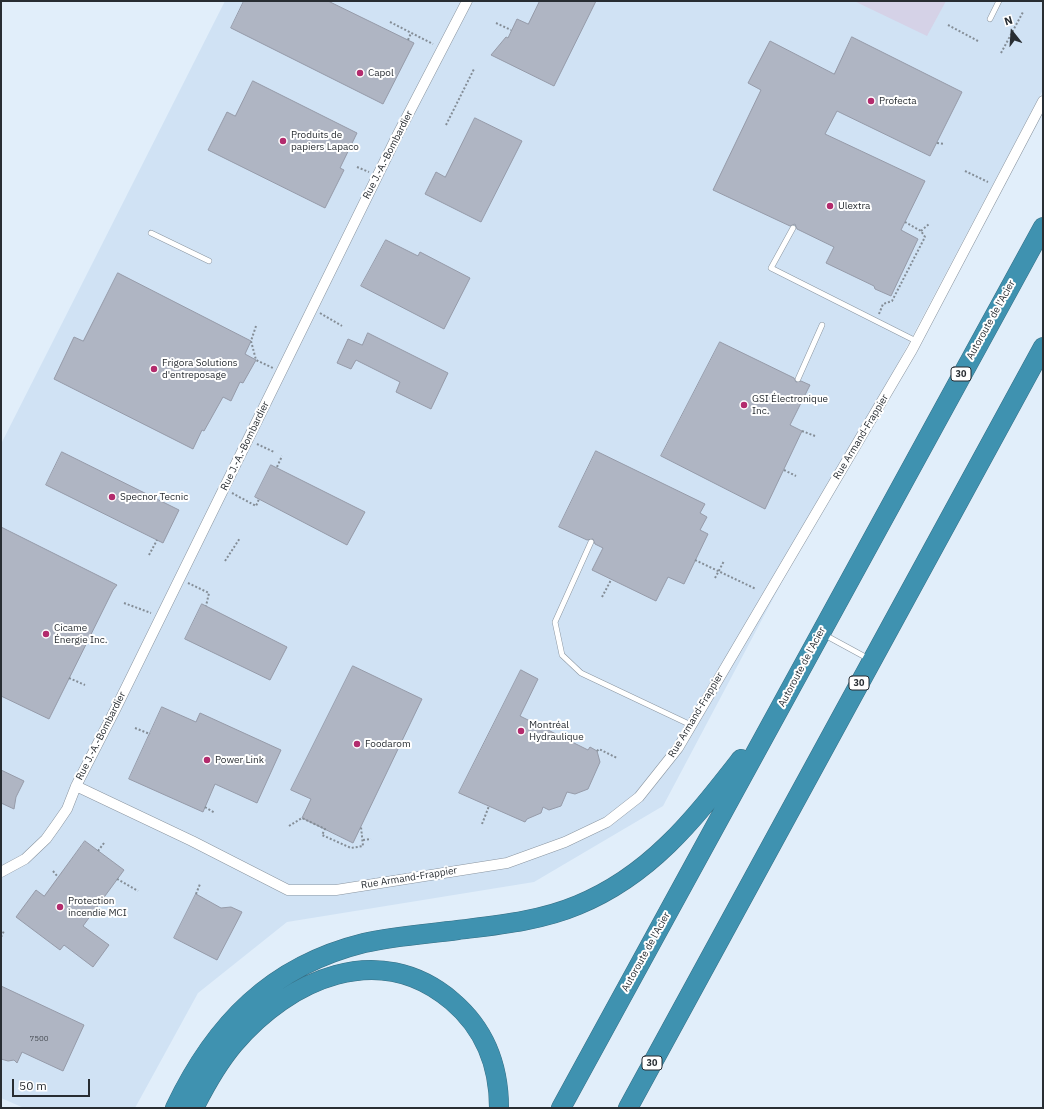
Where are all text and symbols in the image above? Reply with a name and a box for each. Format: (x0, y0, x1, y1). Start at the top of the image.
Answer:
north arrow (992, 12, 1032, 52)
text: N (1003, 13, 1014, 28)
place label: Capol (368, 67, 394, 79)
marker: Capol (355, 68, 365, 78)
place label: Profecta (879, 95, 917, 107)
marker: Profecta (866, 96, 876, 106)
street label: Rue J.-A.-Bombardier (360, 109, 416, 201)
place label: Produits de papiers Lapaco (291, 129, 359, 152)
marker: Produits de papiers Lapaco (278, 136, 288, 146)
place label: Ulextra (838, 200, 870, 212)
marker: Ulextra (825, 201, 835, 211)
street label: Autoroute de l'Acier (964, 278, 1018, 362)
place label: Frigora Solutions d'entreposage (162, 357, 238, 380)
marker: Frigora Solutions d'entreposage (149, 364, 159, 374)
road number: 30 (951, 367, 971, 381)
street label: Rue Armand-Frappier (831, 392, 891, 482)
place label: GSI Électronique Inc. (752, 393, 828, 416)
street label: Rue J.-A.-Bombardier (218, 399, 272, 493)
marker: GSI Électronique Inc. (739, 400, 749, 410)
place label: Specnor Tecnic (120, 491, 188, 503)
marker: Specnor Tecnic (107, 492, 117, 502)
place label: Cicame Énergie Inc. (54, 622, 107, 646)
street label: Autoroute de l'Acier (776, 625, 828, 709)
marker: Cicame Énergie Inc. (41, 629, 51, 639)
street label: Rue Armand-Frappier (666, 670, 726, 760)
road number: 30 (849, 676, 869, 690)
street label: Rue J.-A.-Bombardier (73, 690, 129, 782)
place label: Montréal Hydraulique (529, 719, 584, 742)
marker: Montréal Hydraulique (516, 726, 526, 736)
place label: Foodarom (365, 738, 411, 750)
marker: Foodarom (352, 739, 362, 749)
place label: Power Link (215, 754, 264, 766)
marker: Power Link (202, 755, 212, 765)
street label: Rue Armand-Frappier (360, 864, 458, 892)
place label: Protection incendie MCI (68, 895, 127, 918)
marker: Protection incendie MCI (55, 902, 65, 912)
street label: Autoroute de l'Acier (619, 910, 673, 994)
house number: 7500 (29, 1034, 49, 1044)
road number: 30 (642, 1056, 662, 1070)
scale bar (14, 1071, 92, 1097)
text: 50 m (19, 1078, 47, 1093)

